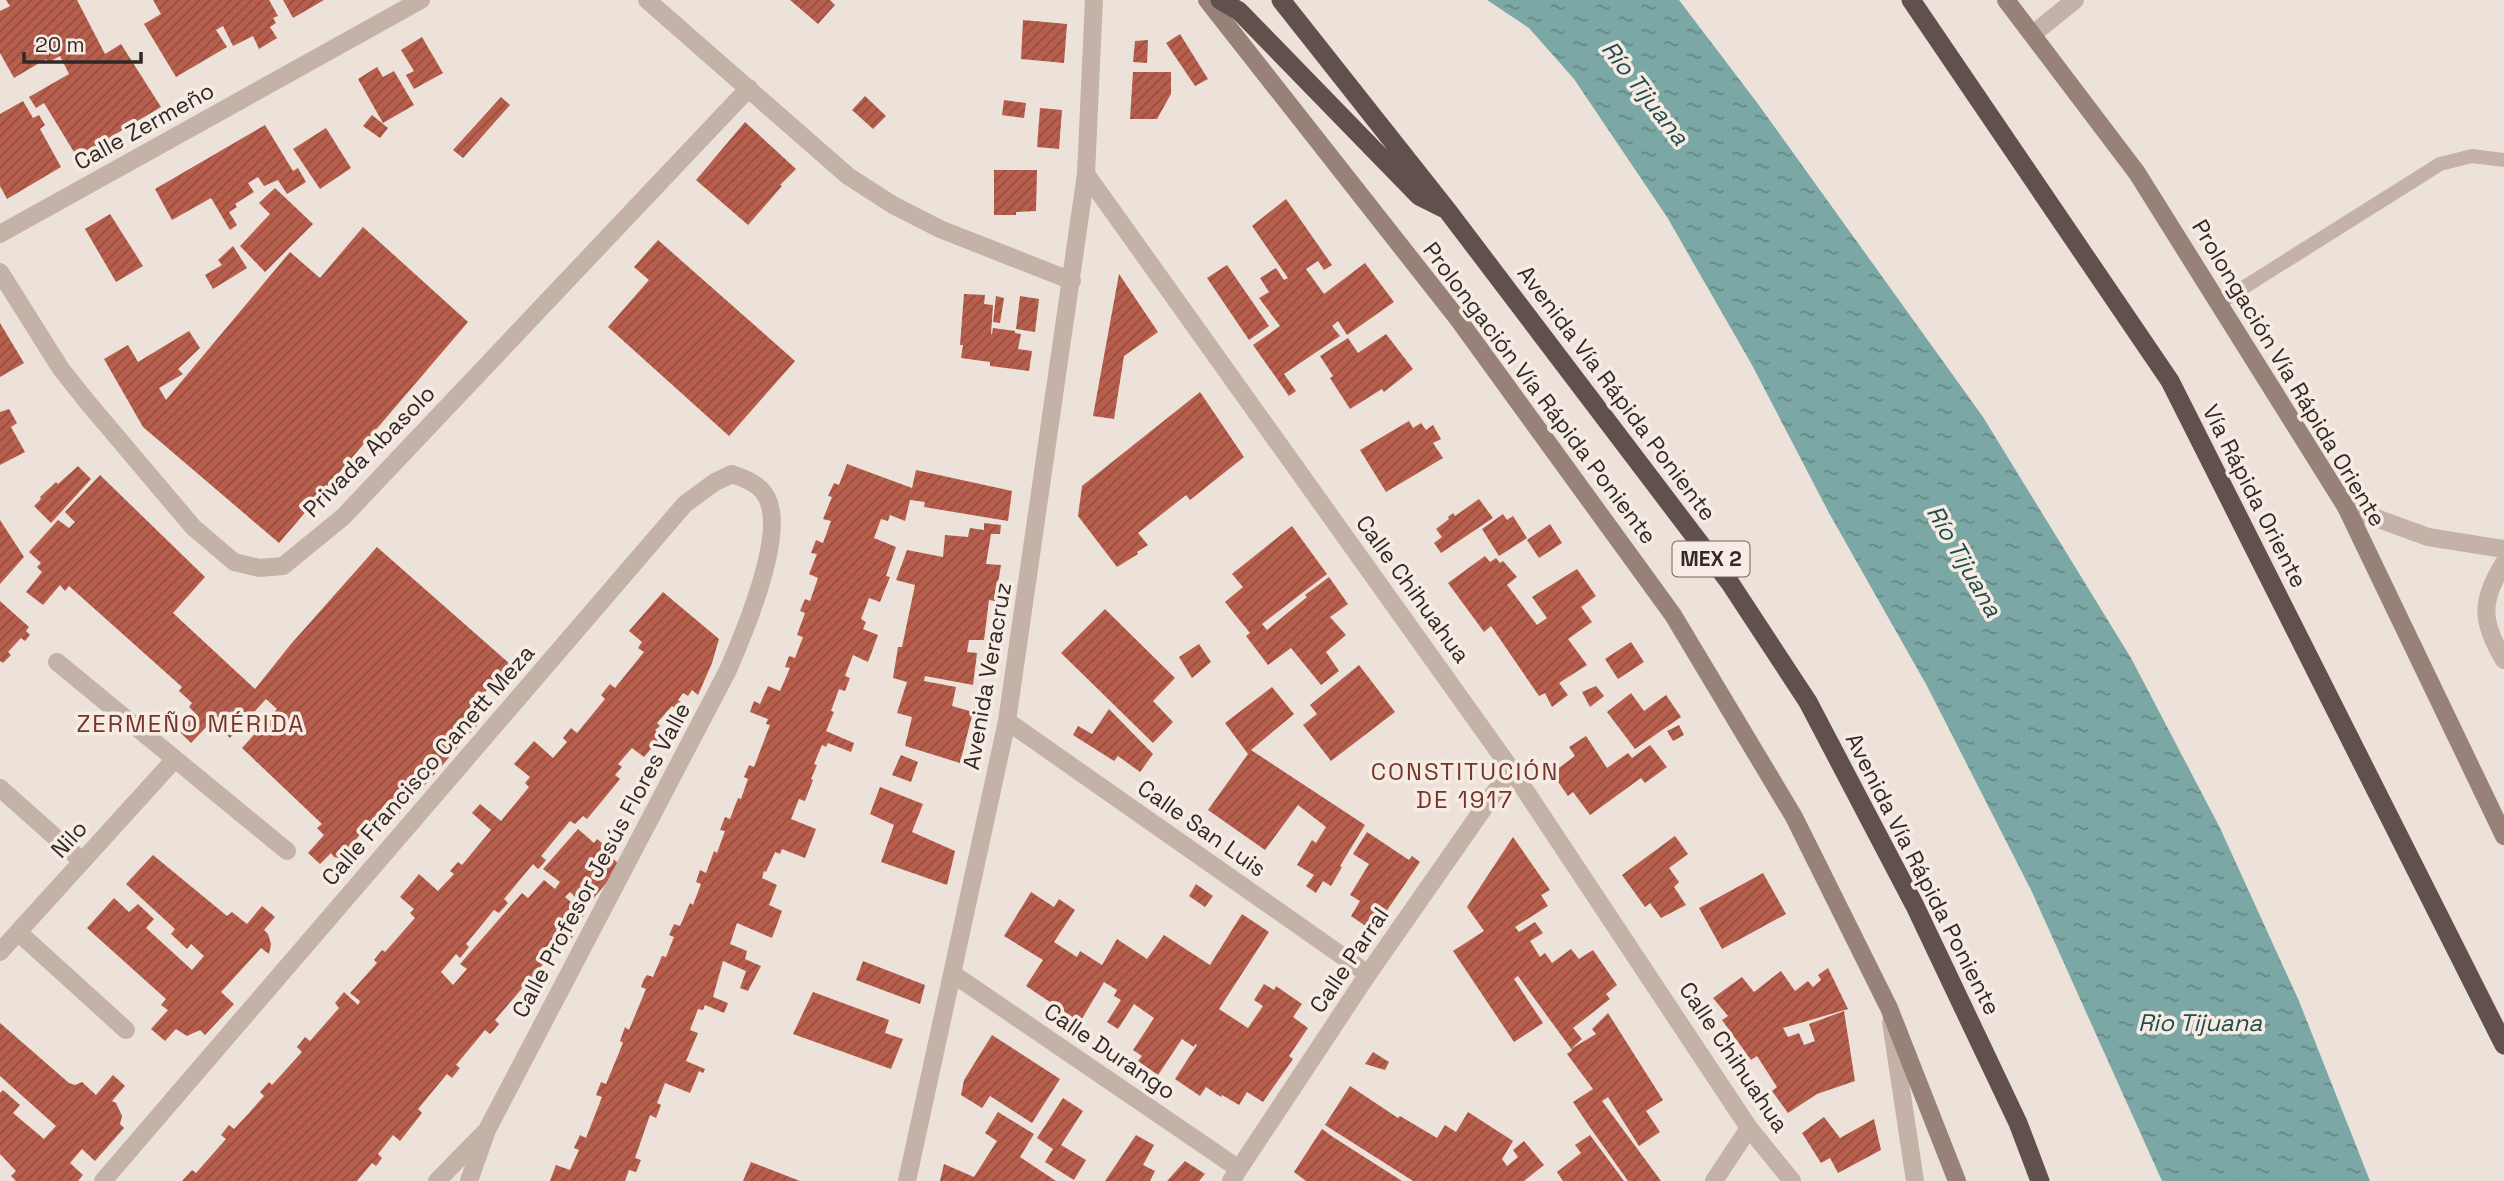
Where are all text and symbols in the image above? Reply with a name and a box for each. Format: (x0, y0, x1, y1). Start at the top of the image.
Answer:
scale bar (24, 21, 142, 65)
text: 20 m (35, 31, 85, 58)
water label: Río Tijuana (1595, 34, 1696, 151)
street label: Calle Zermeño (69, 75, 219, 177)
street label: Prolongación Vía Rápida Oriente (2186, 214, 2392, 532)
street label: Prolongación Vía Rápida Poniente (1416, 236, 1664, 550)
street label: Avenida Vía Rápida Poniente (1511, 259, 1723, 527)
street label: Privada Abasolo (296, 378, 442, 524)
street label: Vía Rápida Oriente (2197, 400, 2313, 592)
water label: Río Tijuana (1920, 499, 2009, 622)
street label: Calle Chihuahua (1349, 509, 1477, 669)
road number: MEX 2 (1672, 542, 1750, 576)
street label: Avenida Veracruz (956, 580, 1018, 772)
street label: Calle Francisco Canett Meza (315, 638, 541, 892)
street label: Calle Profesor Jesús Flores Valle (505, 697, 697, 1023)
district label: ZERMEÑO MÉRIDA (76, 708, 306, 739)
street label: Avenida Vía Rápida Poniente (1839, 728, 2007, 1020)
district label: CONSTITUCIÓN DE 1917 (1371, 756, 1559, 815)
street label: Calle San Luis (1132, 773, 1272, 883)
street label: Nilo (44, 814, 94, 864)
street label: Calle Parral (1303, 901, 1395, 1019)
street label: Calle Chihuahua (1672, 976, 1796, 1138)
street label: Calle Durango (1038, 996, 1182, 1106)
water label: Rio Tijuana (2138, 1007, 2262, 1038)

